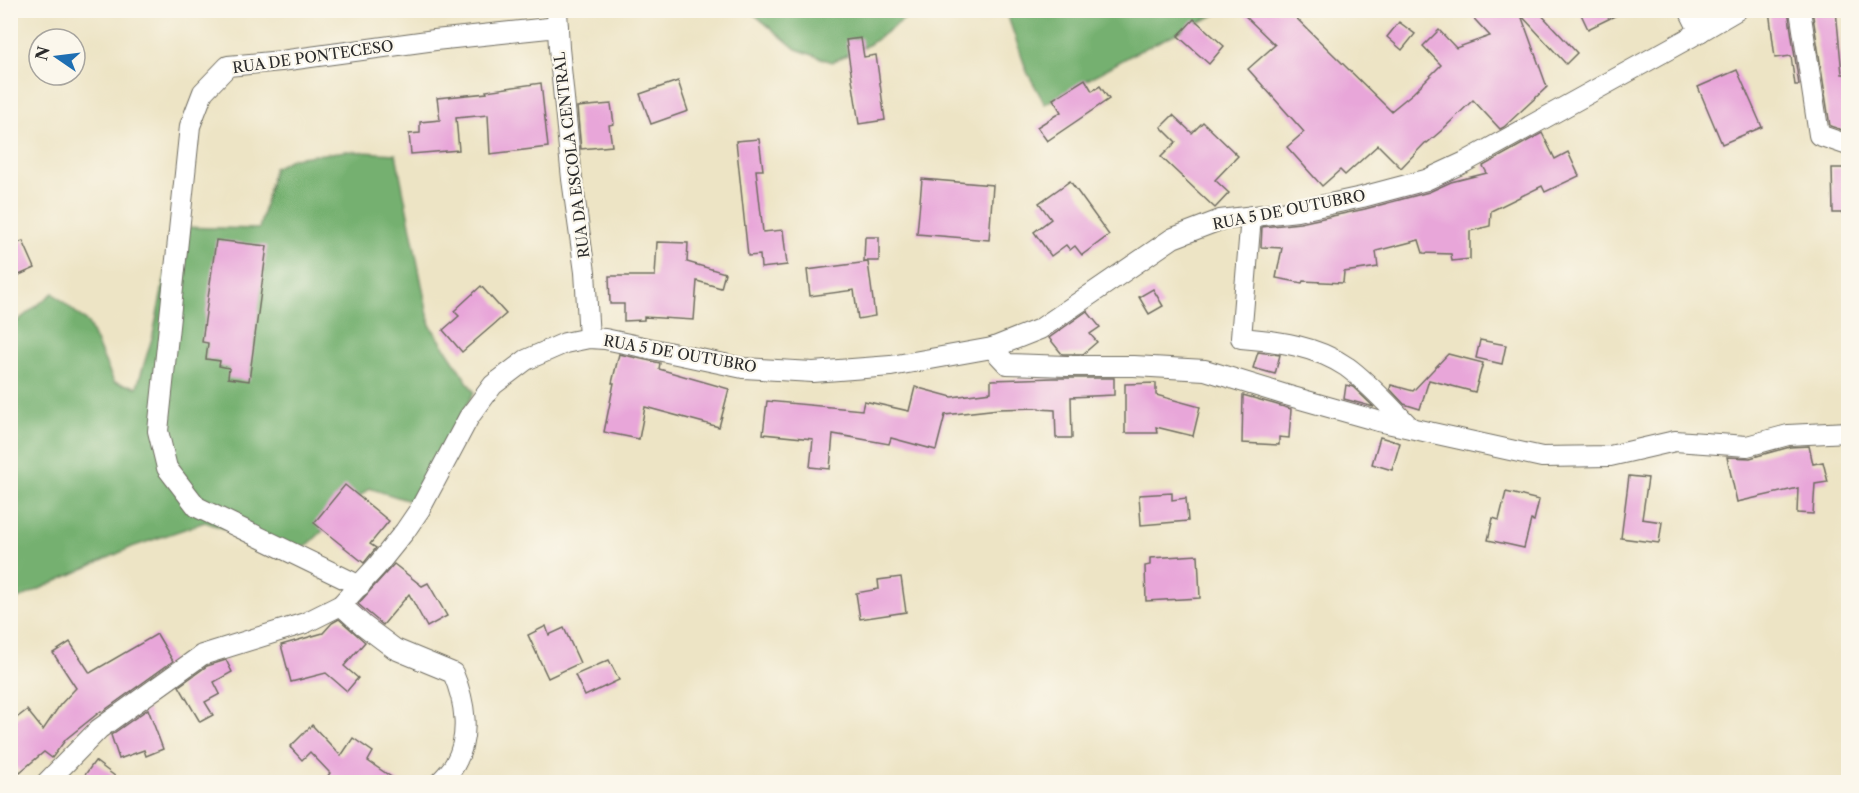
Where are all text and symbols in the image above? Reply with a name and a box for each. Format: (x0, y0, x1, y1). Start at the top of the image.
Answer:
north arrow (27, 27, 87, 87)
street label: RUA DE PONTECESO (231, 36, 395, 77)
text: N (31, 44, 54, 63)
street label: RUA DA ESCOLA CENTRAL (549, 51, 594, 259)
street label: RUA 5 DE OUTUBRO (1211, 185, 1367, 234)
street label: RUA 5 DE OUTUBRO (602, 331, 758, 376)

